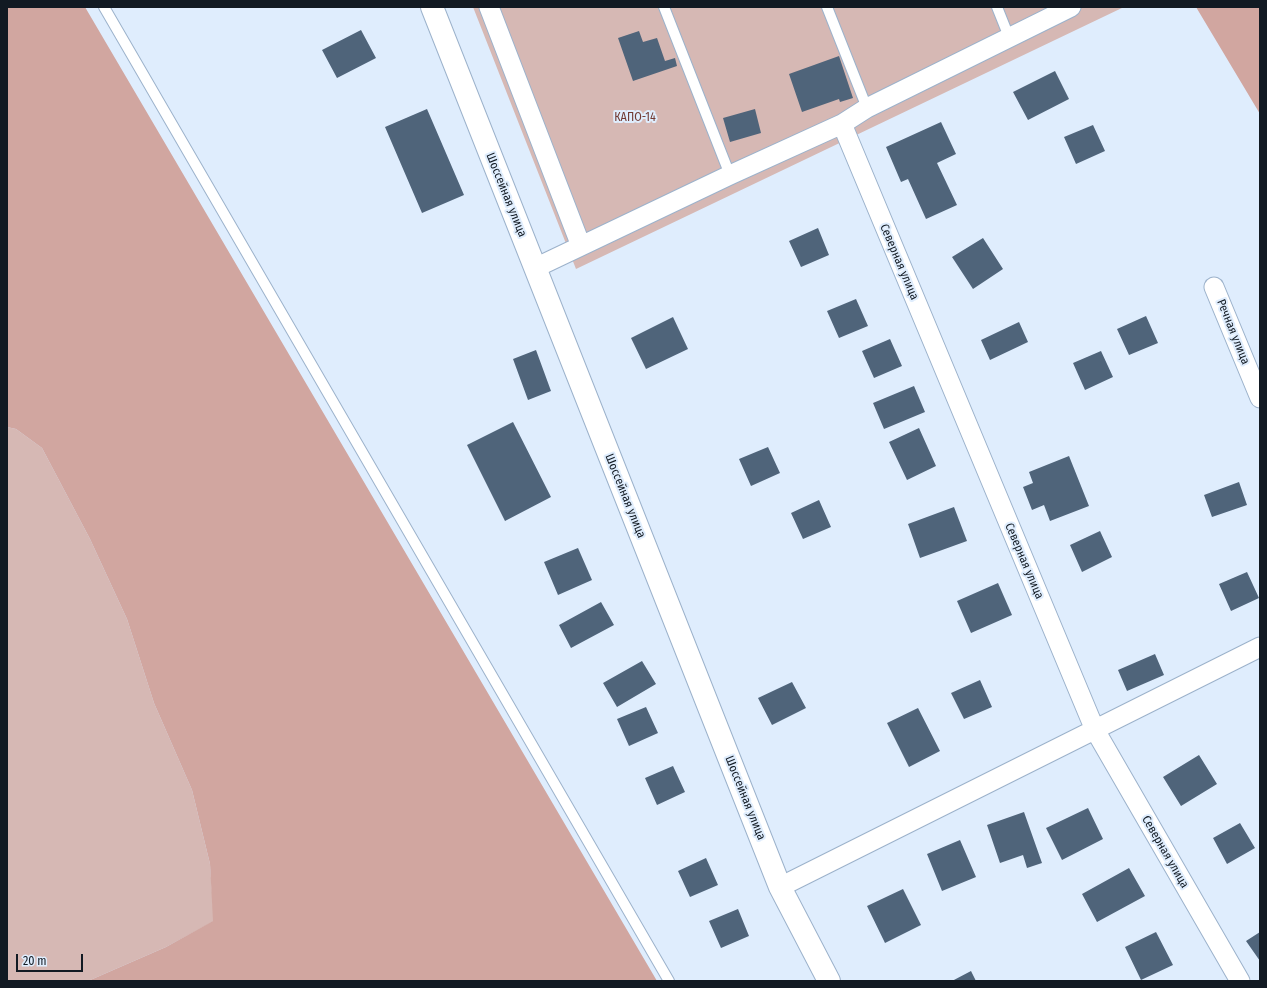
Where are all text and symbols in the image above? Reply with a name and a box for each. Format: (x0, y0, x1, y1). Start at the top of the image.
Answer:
park label: КАПО-14 (614, 111, 656, 125)
street label: Шоссейная улица (483, 151, 529, 239)
street label: Северная улица (877, 222, 921, 302)
street label: Речная улица (1213, 297, 1253, 367)
street label: Шоссейная улица (602, 452, 648, 540)
street label: Северная улица (1002, 521, 1046, 601)
street label: Шоссейная улица (722, 754, 768, 842)
street label: Северная улица (1138, 813, 1192, 891)
scale bar (18, 946, 85, 972)
text: 20 m (23, 954, 47, 968)

